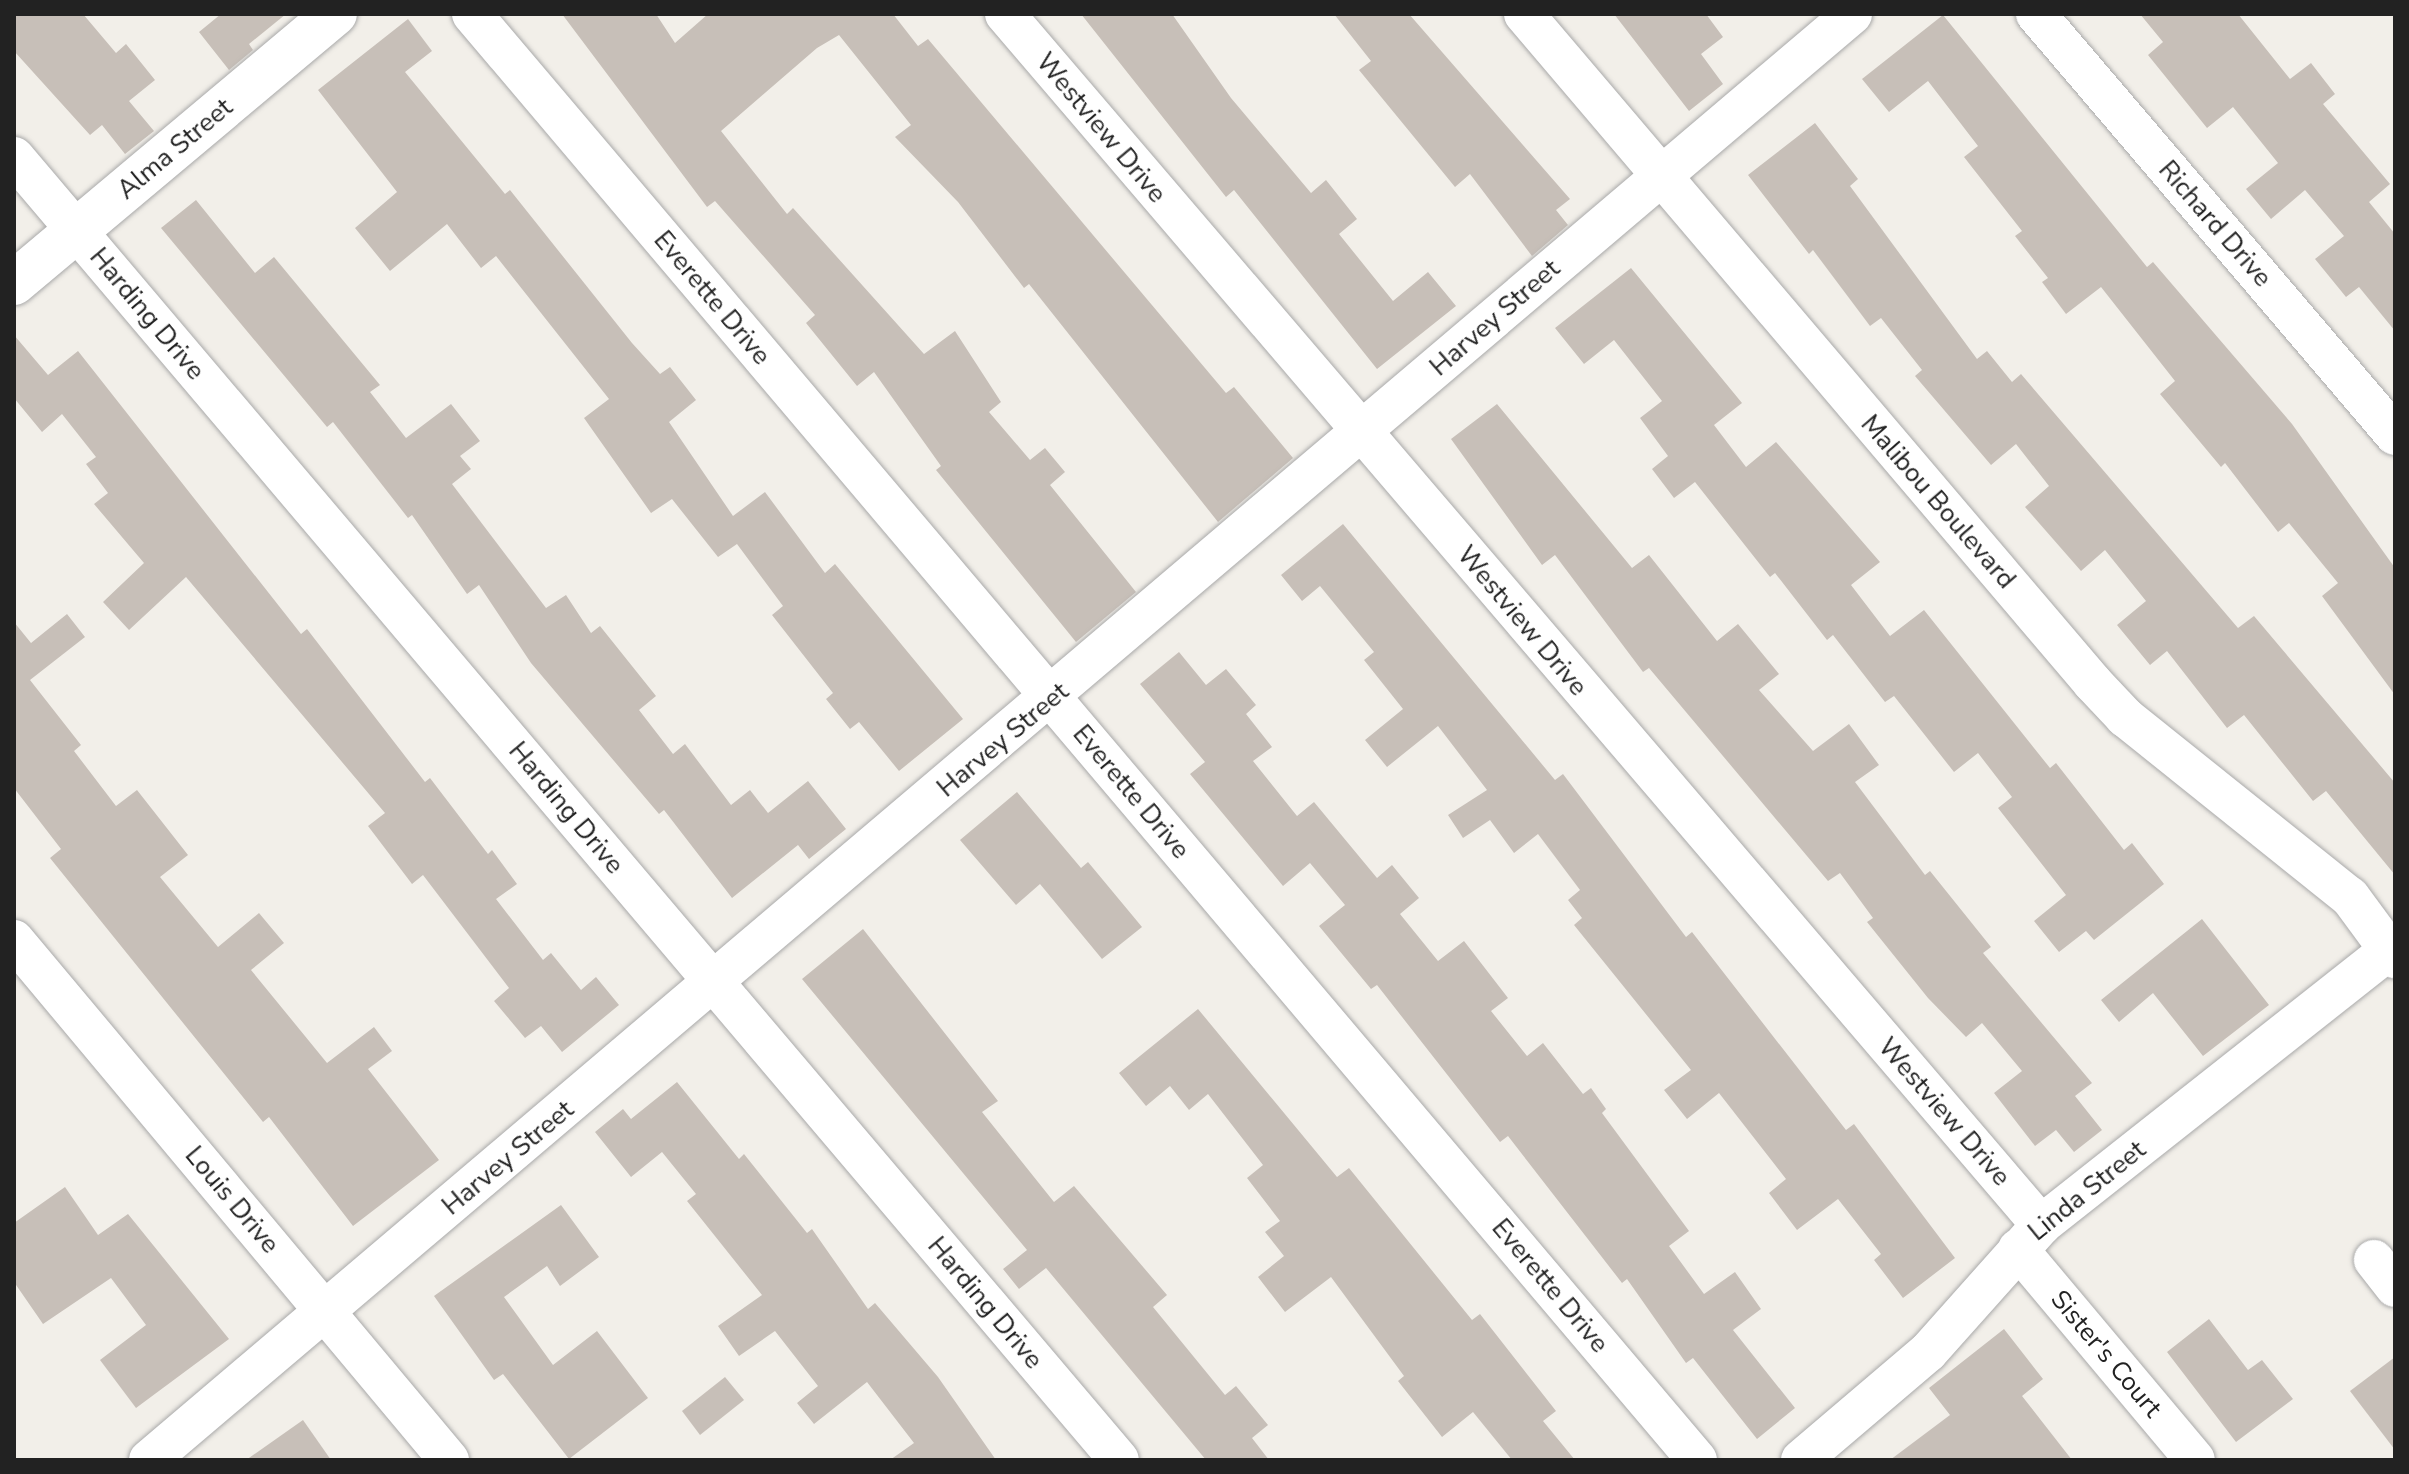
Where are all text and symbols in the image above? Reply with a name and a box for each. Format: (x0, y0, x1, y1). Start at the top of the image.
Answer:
street label: Westview Drive (1029, 47, 1173, 209)
street label: Alma Street (111, 92, 239, 206)
street label: Richard Drive (2152, 155, 2278, 293)
street label: Everette Drive (647, 225, 777, 371)
street label: Harding Drive (83, 242, 211, 386)
street label: Harvey Street (1424, 253, 1566, 383)
street label: Malibou Boulevard (1854, 409, 2022, 595)
street label: Westview Drive (1450, 540, 1594, 702)
street label: Harvey Street (931, 676, 1075, 804)
street label: Everette Drive (1066, 719, 1196, 865)
street label: Harding Drive (502, 736, 630, 880)
street label: Westview Drive (1871, 1032, 2017, 1192)
street label: Harvey Street (436, 1094, 580, 1222)
street label: Linda Street (2022, 1134, 2152, 1248)
street label: Louis Drive (178, 1140, 286, 1260)
street label: Everette Drive (1485, 1213, 1615, 1359)
street label: Harding Drive (921, 1231, 1049, 1375)
street label: Sister's Court (2044, 1284, 2168, 1424)

